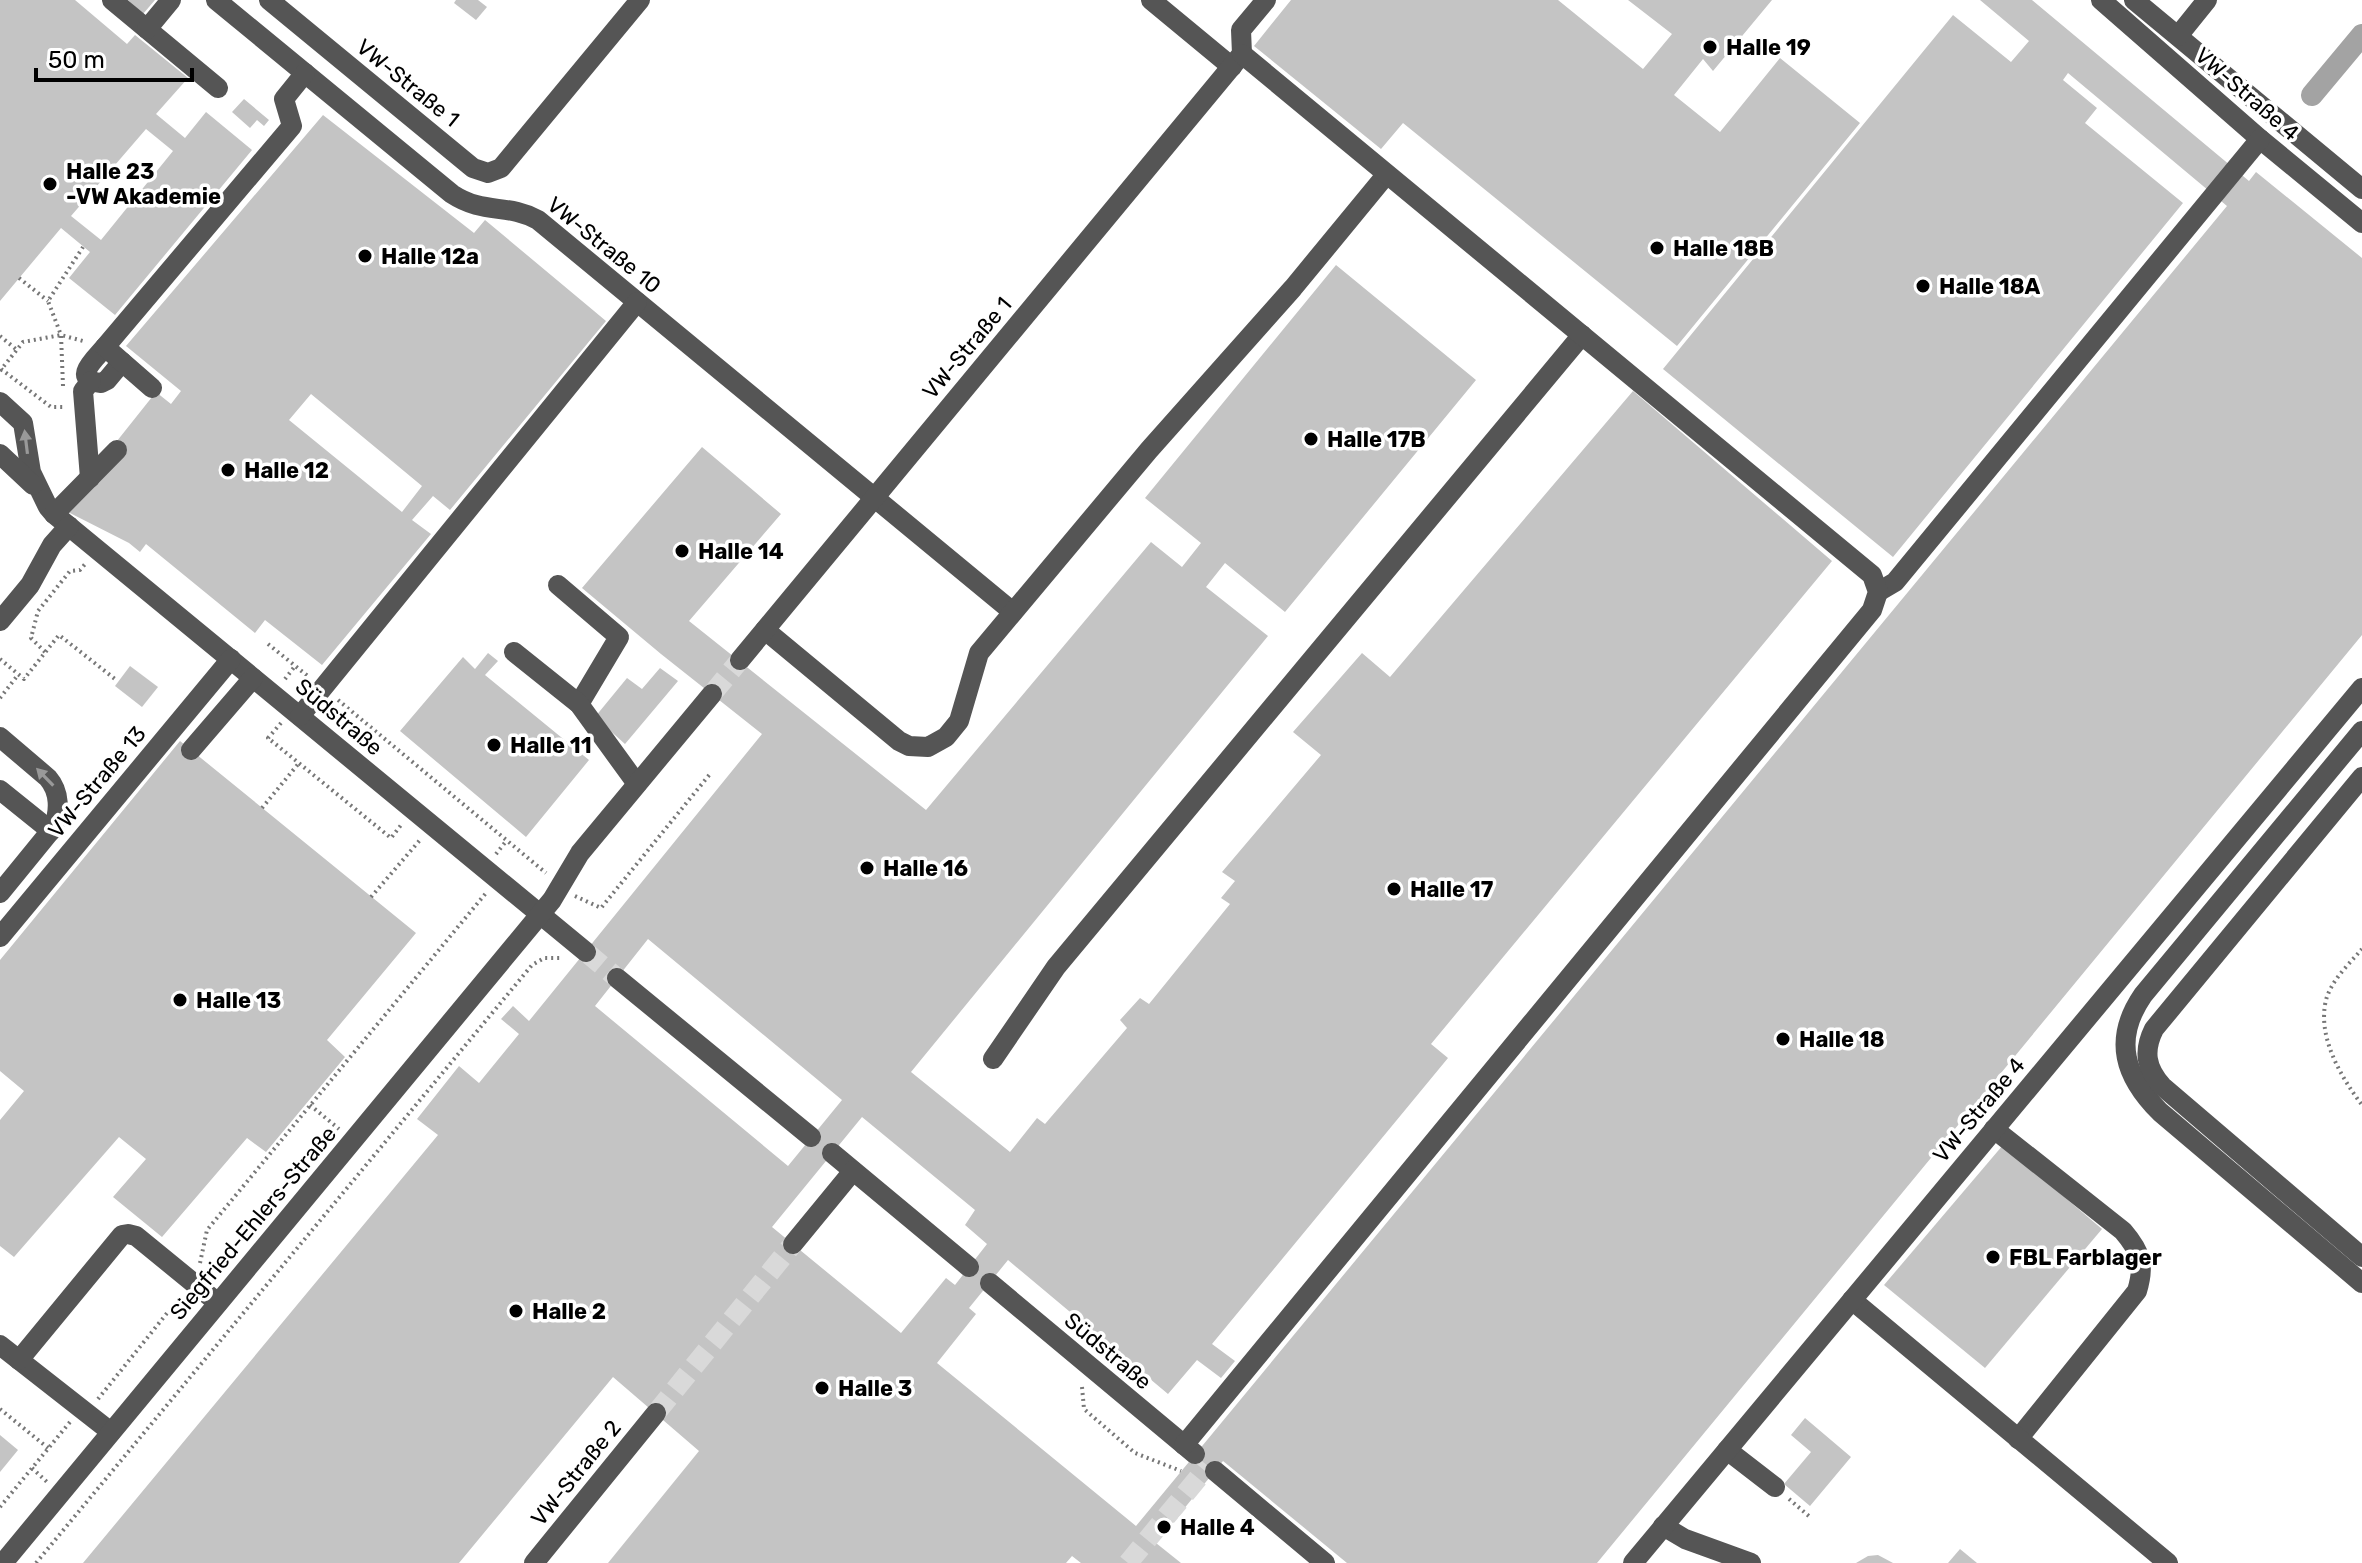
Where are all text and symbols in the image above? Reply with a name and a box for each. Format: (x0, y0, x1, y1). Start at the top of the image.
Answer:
scale bar (36, 32, 192, 82)
street label: VW-Straße 1 (351, 33, 465, 133)
place label: Halle 19 (1726, 34, 1811, 61)
marker: Halle 19 (1701, 38, 1719, 56)
street label: VW-Straße 4 (2190, 42, 2304, 146)
text: 50 m (48, 46, 105, 74)
place label: Halle 23 -VW Akademie (66, 158, 221, 210)
marker: Halle 23 -VW Akademie (41, 175, 59, 193)
street label: VW-Straße 10 (542, 191, 666, 299)
place label: Halle 18B (1673, 235, 1774, 262)
marker: Halle 18B (1648, 239, 1666, 257)
place label: Halle 12a (381, 243, 479, 270)
marker: Halle 12a (356, 247, 374, 265)
place label: Halle 18A (1939, 273, 2041, 300)
marker: Halle 18A (1914, 277, 1932, 295)
street label: VW-Straße 1 (917, 292, 1017, 404)
place label: Halle 17B (1327, 426, 1426, 453)
one-way arrow (20, 429, 33, 454)
marker: Halle 17B (1302, 430, 1320, 448)
place label: Halle 12 (244, 457, 329, 484)
marker: Halle 12 (219, 461, 237, 479)
place label: Halle 14 (698, 538, 784, 565)
marker: Halle 14 (673, 542, 691, 560)
street label: Südstraße (290, 673, 388, 761)
street label: VW-Straße 13 (42, 721, 152, 843)
place label: Halle 11 (510, 732, 592, 759)
marker: Halle 11 (485, 736, 503, 754)
one-way arrow (36, 768, 54, 787)
place label: Halle 16 (883, 855, 968, 882)
marker: Halle 16 (858, 859, 876, 877)
place label: Halle 17 (1410, 876, 1494, 903)
marker: Halle 17 (1385, 880, 1403, 898)
place label: Halle 13 (196, 987, 281, 1014)
marker: Halle 13 (171, 991, 189, 1009)
place label: Halle 18 (1799, 1026, 1885, 1053)
marker: Halle 18 (1774, 1030, 1792, 1048)
street label: VW-Straße 4 (1927, 1052, 2031, 1168)
street label: Siegfried-Ehlers-Straße (164, 1121, 342, 1325)
place label: FBL Farblager (2009, 1244, 2162, 1271)
marker: FBL Farblager (1984, 1248, 2002, 1266)
place label: Halle 2 (532, 1298, 606, 1325)
marker: Halle 2 (507, 1302, 525, 1320)
street label: Südstraße (1059, 1307, 1157, 1395)
place label: Halle 3 (838, 1375, 912, 1402)
marker: Halle 3 (813, 1379, 831, 1397)
street label: VW-Straße 2 (525, 1415, 627, 1531)
place label: Halle 4 (1180, 1514, 1255, 1541)
marker: Halle 4 (1155, 1518, 1173, 1536)

